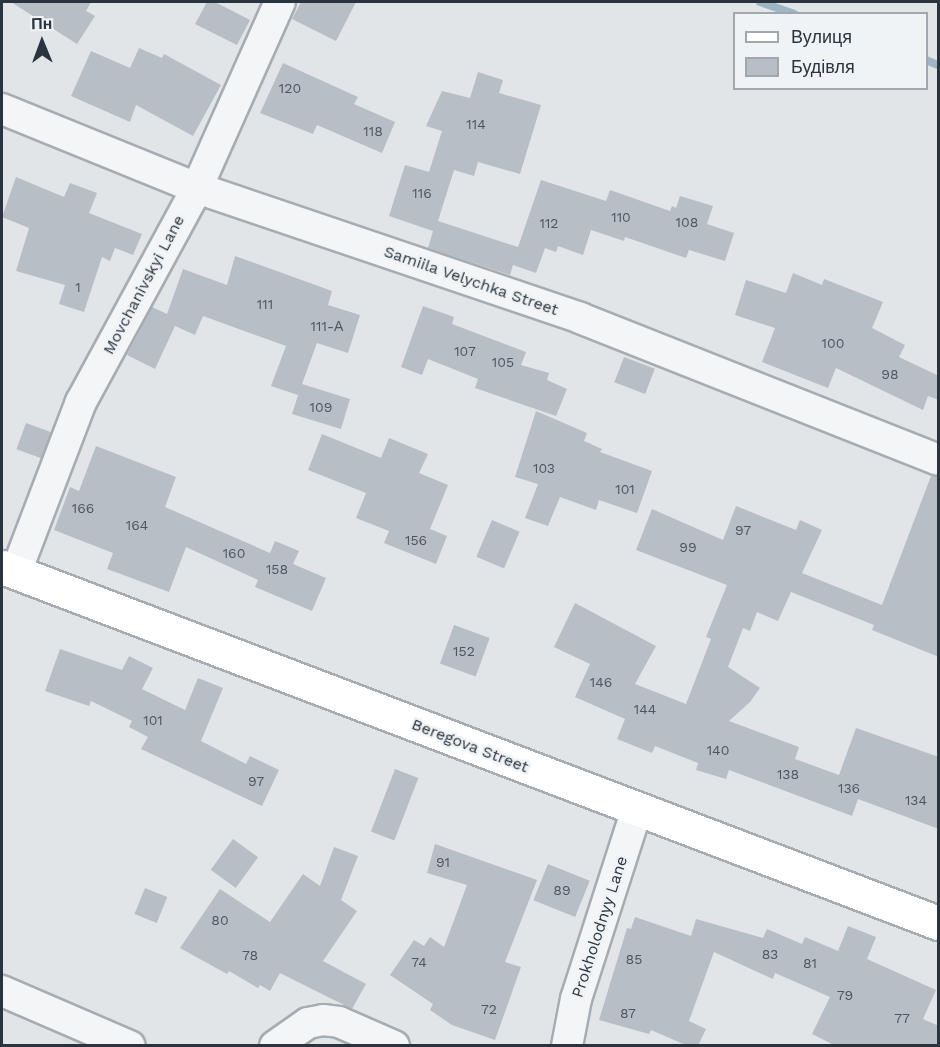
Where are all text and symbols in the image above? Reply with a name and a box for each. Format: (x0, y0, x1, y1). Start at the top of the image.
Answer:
north arrow (12, 12, 72, 72)
legend (733, 12, 928, 90)
text: Пн (31, 14, 52, 33)
text: Вулиця (791, 26, 852, 47)
text: Будівля (791, 56, 855, 77)
house number: 120 (279, 80, 301, 96)
house number: 114 (466, 116, 486, 132)
house number: 118 (363, 123, 383, 139)
house number: 116 (412, 185, 432, 201)
house number: 110 (611, 209, 631, 225)
street label: Movchanivskyi Lane (99, 212, 189, 358)
house number: 108 (676, 214, 698, 230)
house number: 112 (539, 215, 559, 231)
street label: Samiila Velychka Street (381, 242, 561, 320)
house number: 1 (75, 279, 81, 295)
house number: 111 (257, 296, 273, 312)
house number: 111-А (311, 318, 343, 334)
house number: 100 (822, 335, 844, 351)
house number: 107 (454, 343, 476, 359)
house number: 105 (492, 354, 514, 370)
house number: 98 (881, 366, 899, 382)
house number: 109 (310, 399, 332, 415)
house number: 103 (533, 460, 555, 476)
house number: 101 (615, 481, 635, 497)
house number: 166 (72, 500, 94, 516)
house number: 164 (126, 517, 148, 533)
house number: 97 (735, 522, 751, 538)
house number: 156 (405, 532, 427, 548)
house number: 99 (679, 539, 697, 555)
house number: 160 (223, 545, 245, 561)
house number: 158 (266, 561, 288, 577)
house number: 152 (453, 643, 475, 659)
house number: 146 (590, 674, 612, 690)
house number: 144 (634, 701, 656, 717)
house number: 101 (143, 712, 163, 728)
street label: Beregova Street (409, 715, 531, 777)
house number: 140 (707, 742, 729, 758)
house number: 138 (777, 766, 799, 782)
house number: 97 (248, 773, 264, 789)
house number: 136 (838, 780, 860, 796)
house number: 134 (905, 792, 927, 808)
house number: 91 (436, 854, 450, 870)
street label: Prokholodnyy Lane (568, 854, 632, 1000)
house number: 89 (553, 882, 571, 898)
house number: 80 (211, 912, 229, 928)
house number: 83 (762, 946, 778, 962)
house number: 78 (242, 947, 258, 963)
house number: 85 (626, 951, 642, 967)
house number: 74 (411, 954, 427, 970)
house number: 81 (803, 955, 817, 971)
house number: 79 (837, 987, 853, 1003)
house number: 72 (481, 1001, 497, 1017)
house number: 87 (620, 1005, 636, 1021)
house number: 77 (894, 1010, 910, 1026)

